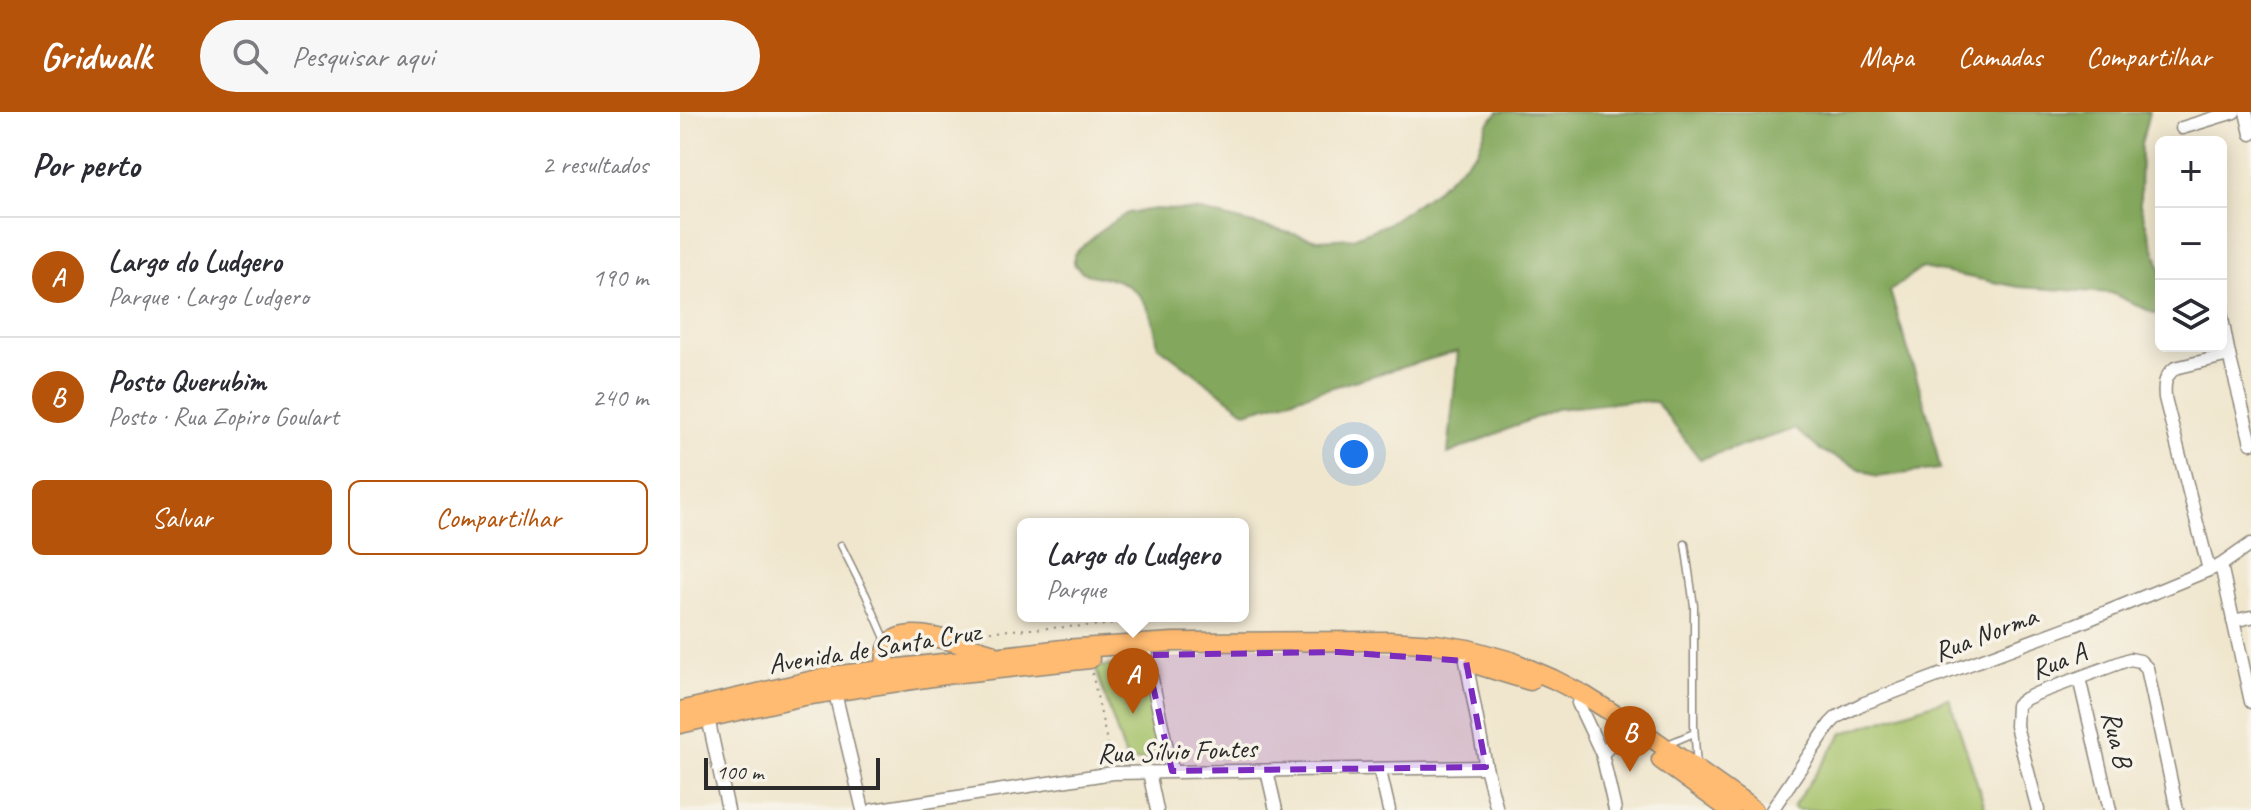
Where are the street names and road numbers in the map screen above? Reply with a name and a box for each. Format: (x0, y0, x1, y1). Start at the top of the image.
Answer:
street label: Rua Norma (1929, 597, 2043, 669)
street label: Avenida de Santa Cruz (766, 613, 985, 682)
street label: Rua A (2025, 633, 2093, 687)
street label: Rua B (2094, 707, 2142, 773)
street label: Rua Sílvio Fontes (1097, 730, 1260, 771)

